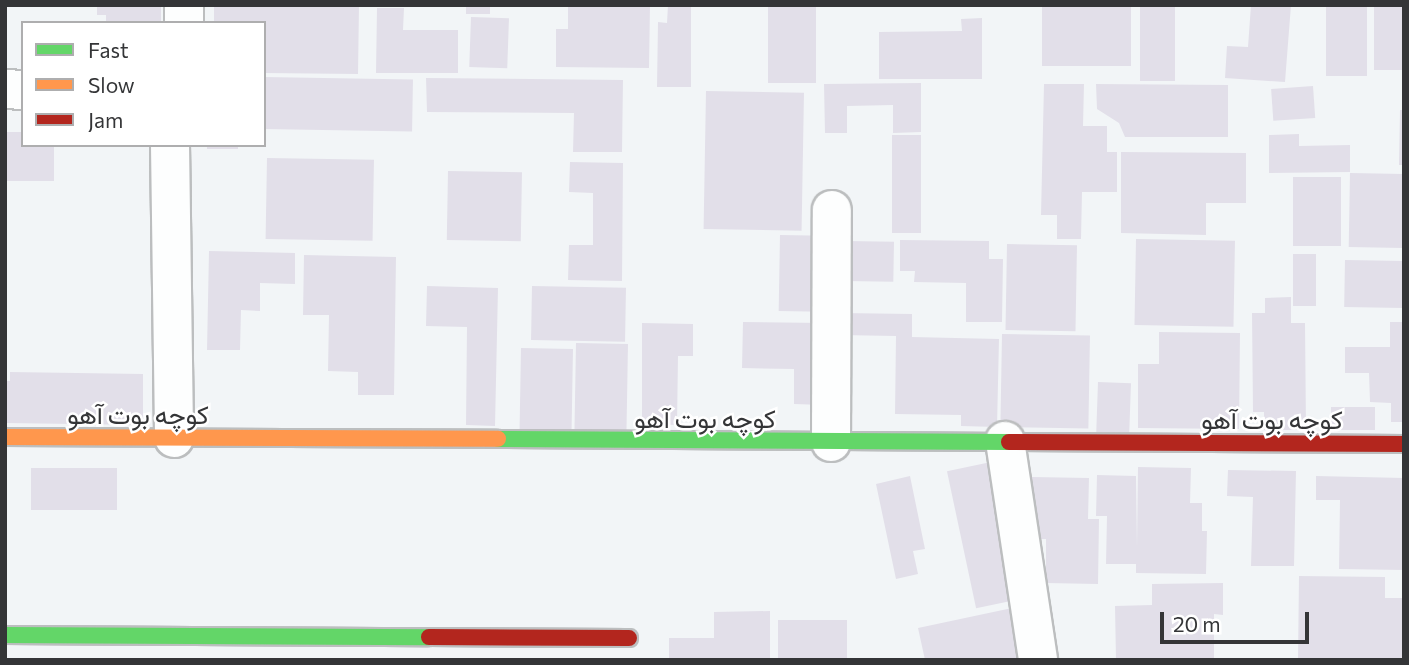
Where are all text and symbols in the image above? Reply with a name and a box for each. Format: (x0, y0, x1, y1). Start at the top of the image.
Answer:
legend (21, 21, 266, 147)
text: Fast (88, 37, 129, 62)
text: Slow (88, 72, 135, 97)
text: Jam (88, 107, 123, 132)
street label: کوچه بوت آهو (67, 398, 209, 430)
street label: کوچه بوت آهو (634, 402, 776, 434)
street label: کوچه بوت آهو (1201, 403, 1343, 435)
scale bar (1164, 598, 1313, 642)
text: 20 m (1173, 611, 1221, 636)

